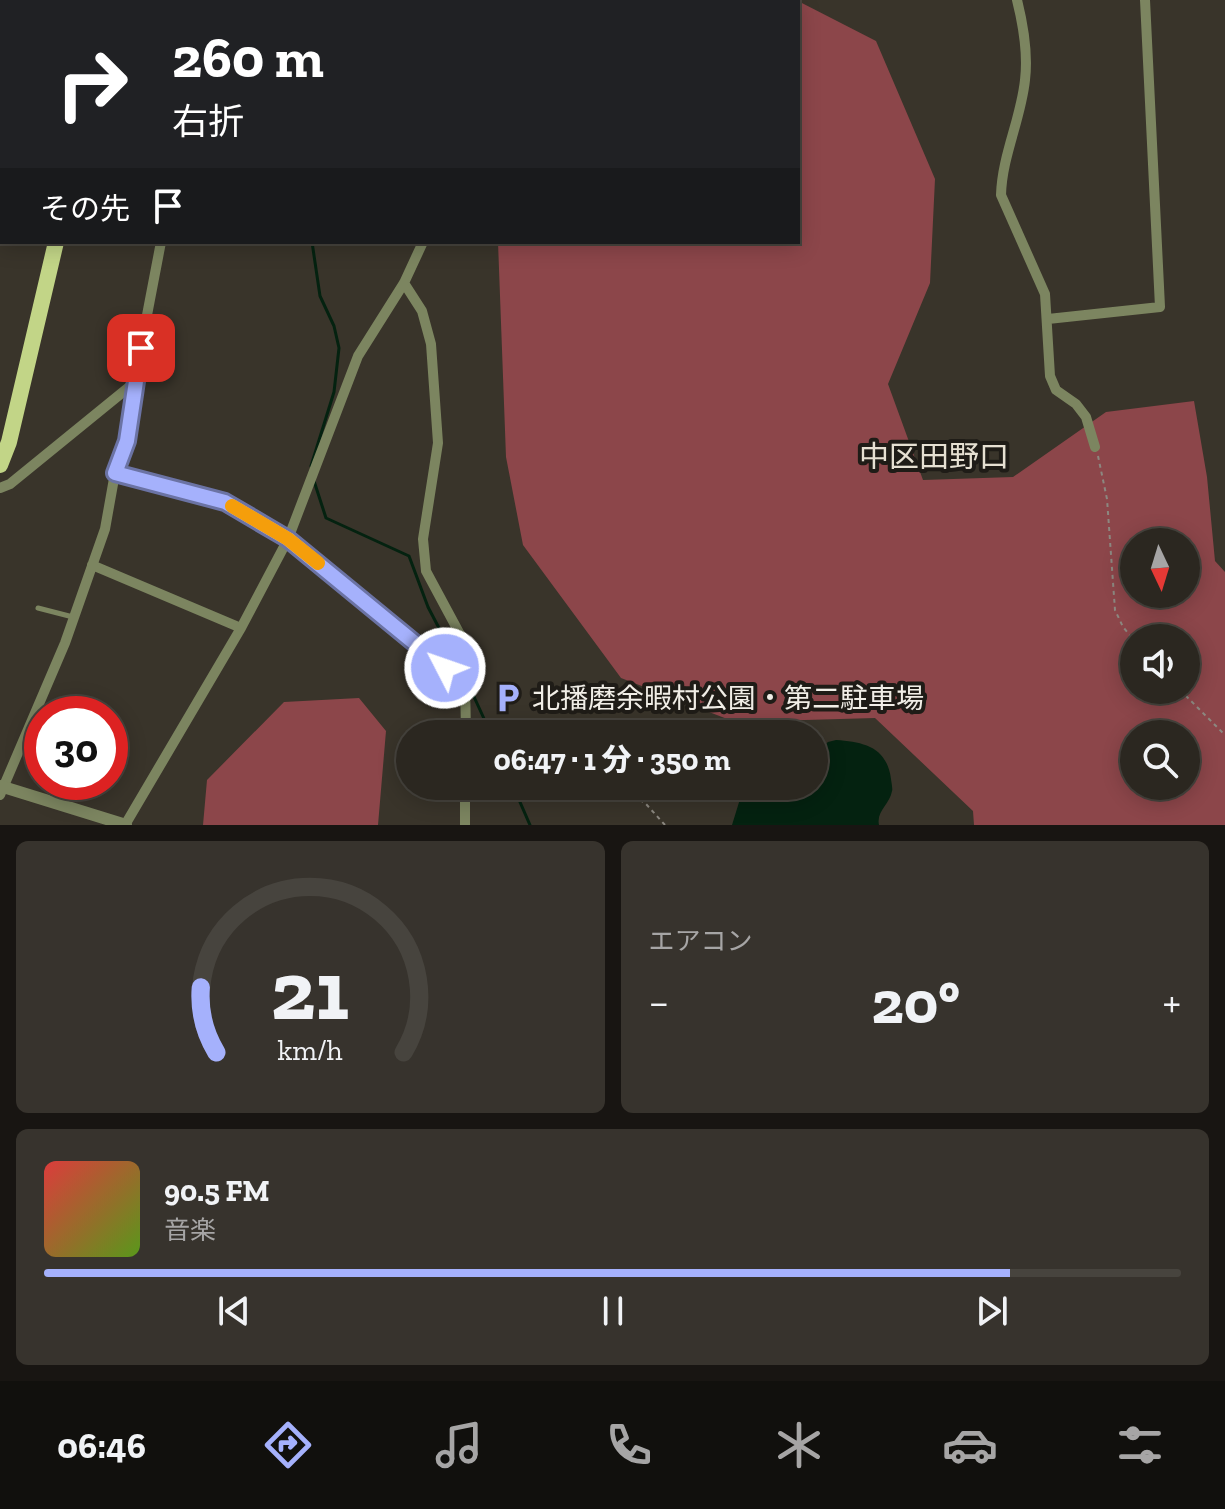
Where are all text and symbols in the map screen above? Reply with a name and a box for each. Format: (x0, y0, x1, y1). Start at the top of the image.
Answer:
text: 260 m (172, 24, 324, 91)
icon: right (40, 32, 144, 136)
text: 右折 (172, 100, 244, 143)
icon: arrive (146, 184, 190, 228)
text: その先 (40, 191, 130, 227)
pin (107, 314, 175, 382)
icon: arrive (119, 326, 163, 370)
district label: 中区田野口 (859, 439, 1009, 475)
north arrow (1120, 528, 1200, 608)
map controls (1120, 528, 1200, 800)
button: sound (1120, 624, 1200, 704)
position arrow (403, 626, 487, 710)
parking icon: 北播磨余暇村公園・第二駐車場 (491, 681, 525, 715)
place label: 北播磨余暇村公園・第二駐車場 (532, 682, 924, 715)
speed limit sign: 30 (24, 696, 128, 800)
button: search (1120, 720, 1200, 800)
text: 06:47 · 1 分 · 350 m (494, 742, 730, 778)
text: エアコン (649, 925, 753, 957)
text: 21 (271, 940, 349, 1040)
text: 20° (872, 966, 960, 1038)
text: − (649, 975, 669, 1028)
text: + (1162, 975, 1181, 1028)
text: km/h (278, 1033, 343, 1067)
text: 90.5 FM (164, 1173, 269, 1209)
text: 音楽 (164, 1214, 216, 1246)
icon: previous (212, 1289, 256, 1333)
icon: pause (591, 1289, 635, 1333)
icon: next (970, 1289, 1014, 1333)
icon: directions (260, 1417, 316, 1473)
icon: music (431, 1417, 487, 1473)
icon: phone (601, 1417, 657, 1473)
icon: climate (771, 1417, 827, 1473)
icon: car (942, 1417, 998, 1473)
icon: filters (1112, 1417, 1168, 1473)
text: 06:46 (57, 1424, 146, 1467)

